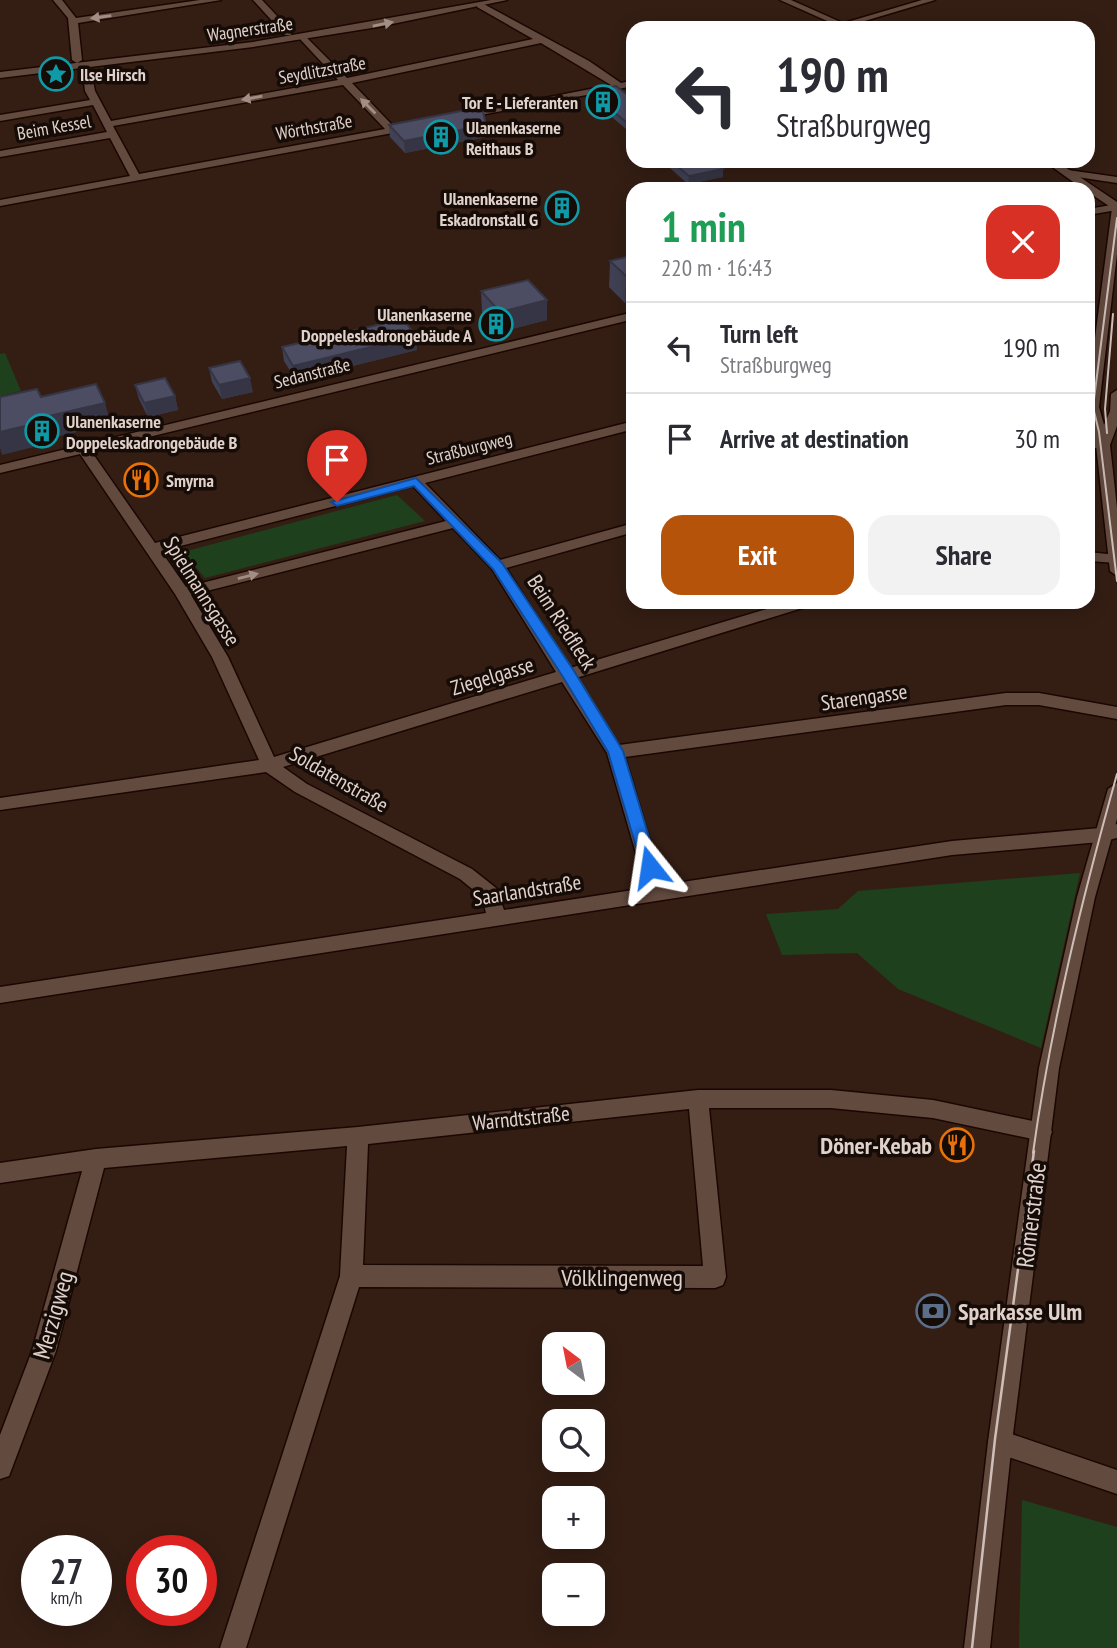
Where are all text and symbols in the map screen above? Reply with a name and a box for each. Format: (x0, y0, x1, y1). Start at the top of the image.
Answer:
one-way arrow (89, 12, 111, 23)
street label: Wagnerstraße (206, 12, 294, 46)
one-way arrow (372, 18, 394, 29)
text: 190 m (776, 42, 889, 106)
icon: left (661, 49, 752, 140)
street label: Seydlitzstraße (277, 51, 367, 89)
place icon: Ilse Hirsch (37, 55, 75, 93)
place label: Ilse Hirsch (80, 63, 146, 86)
building icon: Tor E - Lieferanten (584, 83, 622, 121)
place label: Tor E - Lieferanten (462, 91, 578, 114)
one-way arrow (241, 93, 263, 104)
one-way arrow (359, 98, 376, 115)
text: Straßburgweg (776, 104, 931, 146)
street label: Beim Kessel (15, 109, 94, 145)
street label: Wörthstraße (274, 109, 354, 145)
place label: Ulanenkaserne Reithaus B (466, 116, 561, 160)
building icon: Ulanenkaserne Reithaus B (422, 118, 460, 156)
place label: Ulanenkaserne Eskadronstall G (440, 187, 538, 231)
building icon: Ulanenkaserne Eskadronstall G (543, 189, 581, 227)
text: 1 min (661, 199, 746, 254)
button: close (986, 205, 1060, 279)
text: 220 m · 16:43 (661, 253, 773, 282)
place label: Ulanenkaserne Doppeleskadrongebäude A (301, 303, 473, 347)
building icon: Ulanenkaserne Doppeleskadrongebäude A (477, 305, 515, 343)
text: Turn left (720, 317, 798, 350)
icon: left (661, 329, 699, 367)
text: 190 m (1002, 331, 1060, 364)
text: Straßburgweg (720, 350, 832, 379)
street label: Sedanstraße (272, 352, 352, 394)
place label: Ulanenkaserne Doppeleskadrongebäude B (66, 410, 238, 454)
building icon: Ulanenkaserne Doppeleskadrongebäude B (23, 412, 61, 450)
icon: arrive (661, 420, 699, 458)
text: Arrive at destination (720, 422, 909, 455)
text: 30 m (1014, 422, 1060, 455)
street label: Straßburgweg (424, 426, 514, 470)
pin (307, 430, 367, 502)
icon: arrive (318, 441, 356, 479)
restaurant icon: Smyrna (122, 461, 160, 499)
place label: Smyrna (166, 469, 214, 492)
button: Exit (661, 515, 854, 595)
button: Share (868, 515, 1060, 595)
street label: Spielmannsgasse (158, 531, 246, 651)
one-way arrow (237, 570, 259, 581)
street label: Beim Riedfleck (521, 570, 603, 674)
street label: Ziegelgasse (447, 651, 537, 701)
street label: Starengasse (819, 678, 909, 716)
street label: Soldatenstraße (285, 740, 393, 818)
position arrow (613, 830, 687, 904)
street label: Saarlandstraße (471, 868, 583, 912)
street label: Warndtstraße (471, 1099, 571, 1137)
restaurant icon: Döner-Kebab (938, 1126, 976, 1164)
place label: Döner-Kebab (820, 1130, 932, 1161)
street label: Römerstraße (1009, 1161, 1053, 1269)
street label: Völklingenweg (560, 1262, 683, 1293)
street label: Merzigweg (26, 1267, 80, 1363)
bank icon: Sparkasse Ulm (914, 1292, 952, 1330)
place label: Sparkasse Ulm (958, 1296, 1082, 1327)
north arrow (542, 1332, 606, 1395)
map controls (542, 1332, 605, 1626)
button: search (542, 1409, 605, 1472)
button: + (542, 1486, 605, 1549)
speed limit sign: 30 (126, 1535, 217, 1626)
text: 27 (50, 1548, 83, 1594)
button: − (542, 1563, 605, 1626)
text: km/h (51, 1586, 82, 1609)

